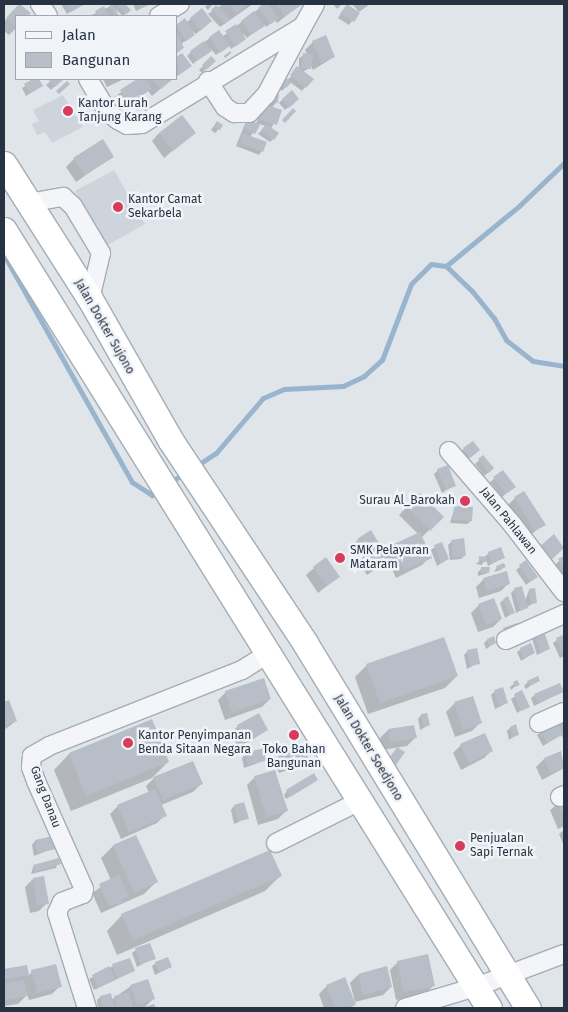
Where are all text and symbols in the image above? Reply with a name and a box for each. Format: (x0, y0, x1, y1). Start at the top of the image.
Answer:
legend (15, 15, 178, 80)
text: Jalan (62, 26, 96, 44)
text: Bangunan (62, 51, 130, 69)
place label: Kantor Lurah Tanjung Karang (78, 97, 161, 125)
marker: Kantor Lurah Tanjung Karang (62, 105, 74, 117)
place label: Kantor Camat Sekarbela (128, 193, 202, 221)
marker: Kantor Camat Sekarbela (112, 201, 124, 213)
street label: Jalan Dokter Sujono (71, 277, 137, 377)
street label: Jalan Pahlawan (477, 485, 539, 557)
place label: Surau Al_Barokah (359, 494, 455, 508)
marker: Surau Al_Barokah (459, 495, 471, 507)
place label: SMK Pelayaran Mataram (350, 544, 429, 572)
marker: SMK Pelayaran Mataram (334, 552, 346, 564)
street label: Jalan Dokter Soedjono (331, 692, 405, 804)
place label: Kantor Penyimpanan Benda Sitaan Negara (138, 729, 251, 757)
marker: Toko Bahan Bangunan (288, 729, 300, 741)
marker: Kantor Penyimpanan Benda Sitaan Negara (122, 737, 134, 749)
place label: Toko Bahan Bangunan (262, 743, 326, 771)
street label: Gang Danau (27, 764, 63, 830)
place label: Penjualan Sapi Ternak (470, 832, 533, 860)
marker: Penjualan Sapi Ternak (454, 840, 466, 852)

